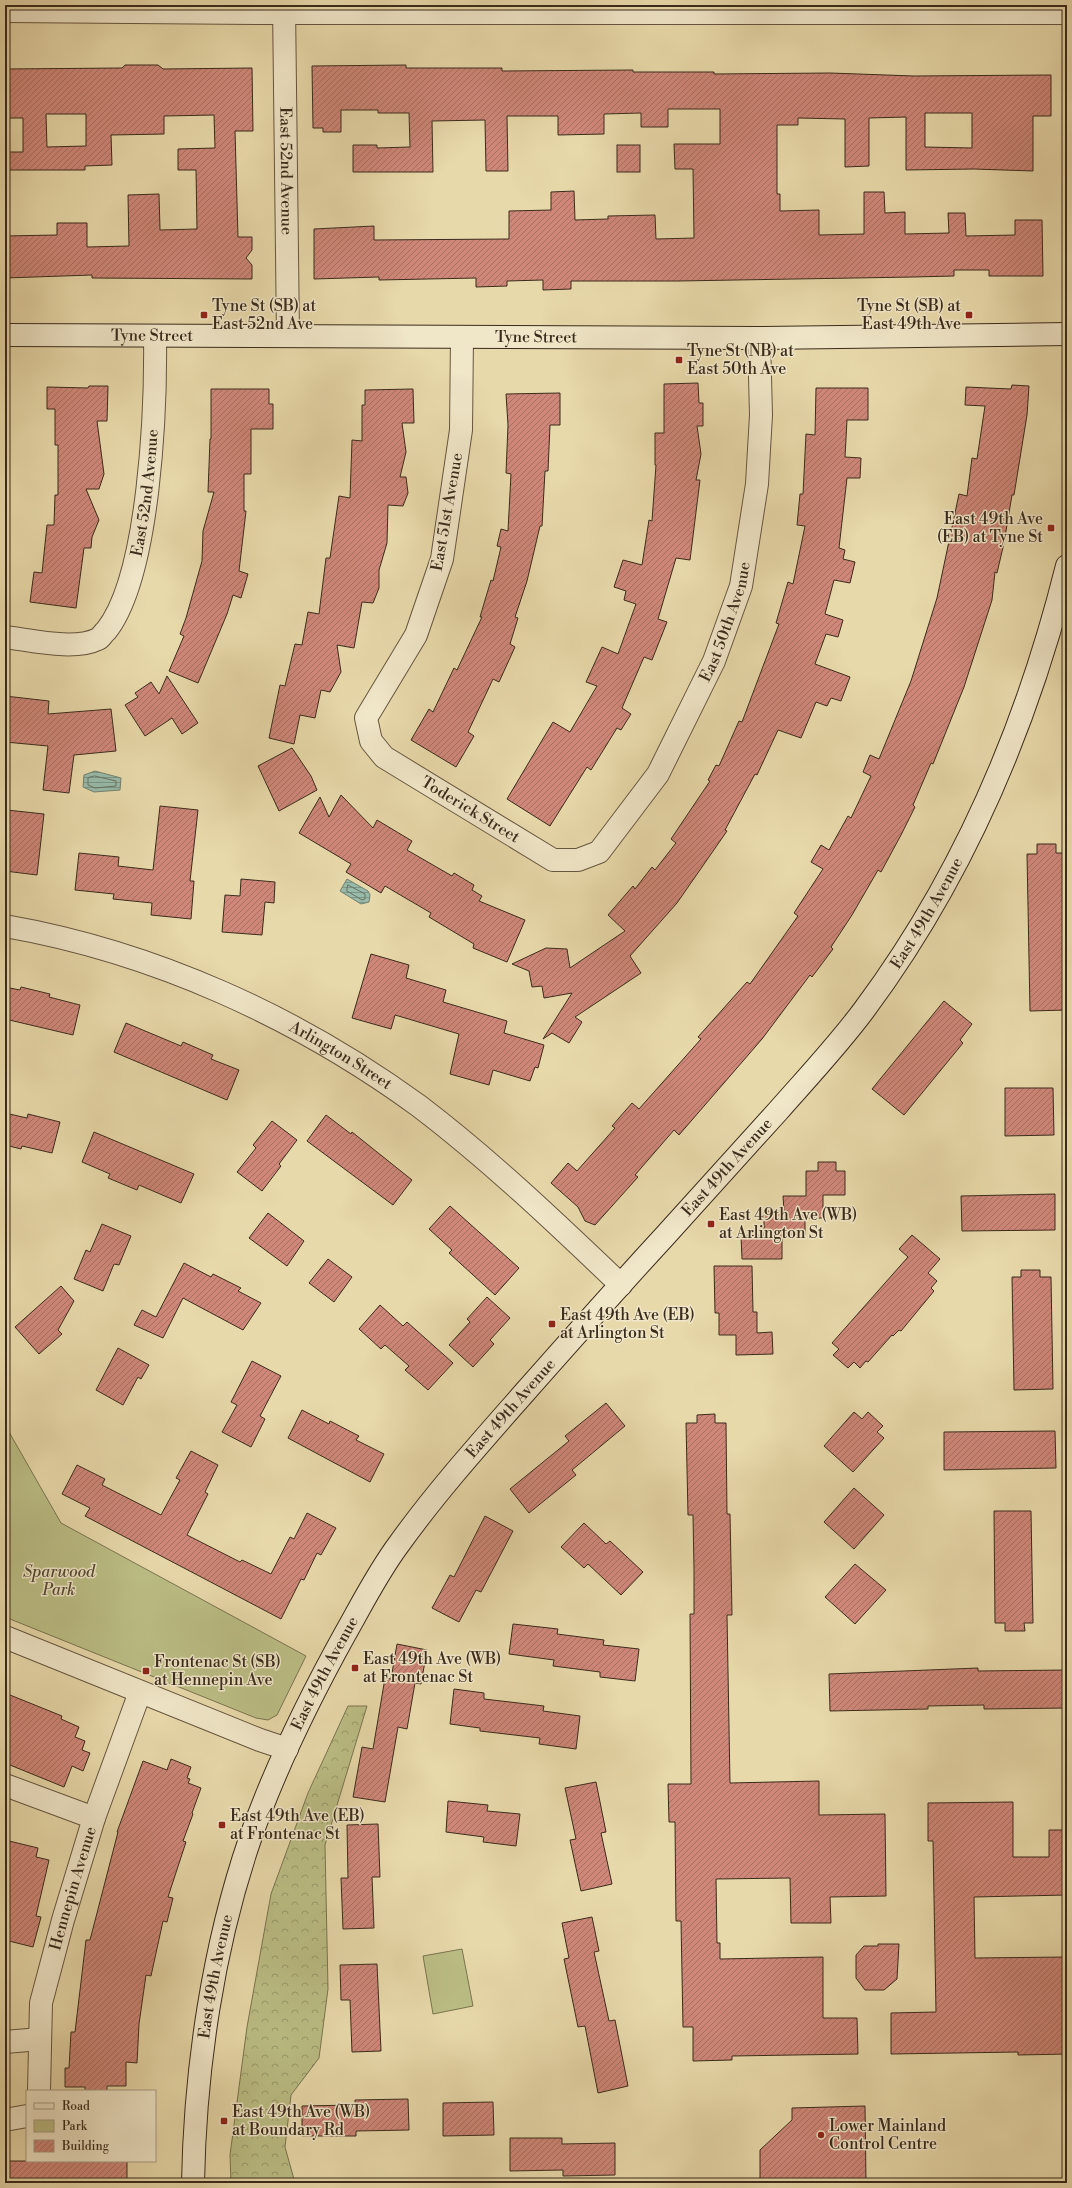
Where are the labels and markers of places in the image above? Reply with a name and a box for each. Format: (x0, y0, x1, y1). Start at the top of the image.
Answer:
place label: Tyne St (SB) at East 52nd Ave (212, 296, 316, 334)
place label: Tyne St (SB) at East 49th Ave (857, 296, 961, 334)
marker: Tyne St (SB) at East 52nd Ave (199, 310, 209, 320)
marker: Tyne St (SB) at East 49th Ave (964, 310, 974, 320)
place label: Tyne St (NB) at East 50th Ave (687, 341, 794, 379)
marker: Tyne St (NB) at East 50th Ave (674, 355, 684, 365)
place label: East 49th Ave (EB) at Tyne St (937, 509, 1043, 547)
marker: East 49th Ave (EB) at Tyne St (1046, 523, 1056, 533)
place label: East 49th Ave (WB) at Arlington St (719, 1205, 857, 1243)
marker: East 49th Ave (WB) at Arlington St (706, 1219, 716, 1229)
place label: East 49th Ave (EB) at Arlington St (560, 1305, 695, 1343)
marker: East 49th Ave (EB) at Arlington St (547, 1319, 557, 1329)
place label: East 49th Ave (WB) at Frontenac St (363, 1649, 501, 1687)
place label: Frontenac St (SB) at Hennepin Ave (154, 1652, 281, 1690)
marker: East 49th Ave (WB) at Frontenac St (350, 1663, 360, 1673)
marker: Frontenac St (SB) at Hennepin Ave (141, 1666, 151, 1676)
place label: East 49th Ave (EB) at Frontenac St (230, 1806, 365, 1844)
marker: East 49th Ave (EB) at Frontenac St (217, 1820, 227, 1830)
place label: East 49th Ave (WB) at Boundary Rd (232, 2102, 370, 2140)
marker: East 49th Ave (WB) at Boundary Rd (219, 2116, 229, 2126)
place label: Lower Mainland Control Centre (829, 2116, 946, 2154)
marker: Lower Mainland Control Centre (816, 2130, 826, 2140)

